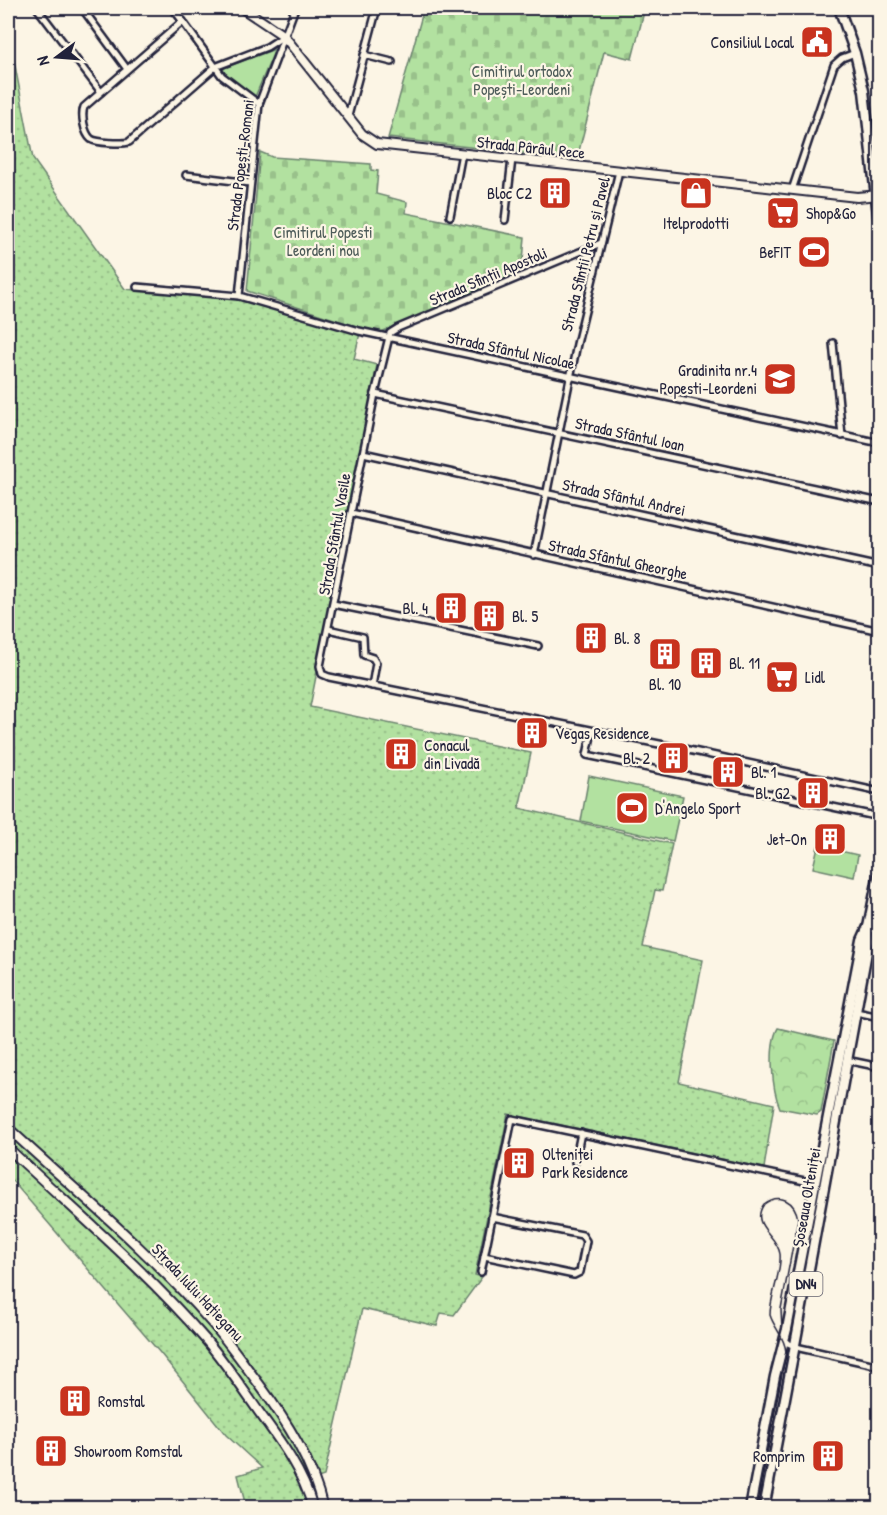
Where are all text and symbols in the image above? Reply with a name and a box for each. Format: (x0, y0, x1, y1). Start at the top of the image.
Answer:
public building icon: Consiliul Local (799, 24, 835, 60)
north arrow (27, 27, 87, 87)
place label: Consiliul Local (710, 31, 795, 53)
text: N (31, 54, 54, 68)
park label: Cimitirul ortodox Popești-Leordeni (472, 60, 572, 100)
street label: Strada Popești-Romani (221, 98, 259, 232)
street label: Strada Pârâul Rece (476, 130, 587, 164)
street label: Strada Sfinții Petru și Pavel (555, 173, 615, 334)
building icon: Bloc C2 (537, 175, 573, 211)
shop icon: Itelprodotti (678, 175, 714, 211)
place label: Bloc C2 (487, 182, 533, 204)
supermarket icon: Shop&Go (765, 195, 801, 231)
place label: Shop&Go (806, 202, 857, 224)
place label: Itelprodotti (663, 212, 729, 234)
park label: Cimitirul Popesti Leordeni nou (273, 221, 373, 261)
sports icon: BeFIT (796, 234, 832, 270)
street label: Strada Sfinții Apostoli (426, 241, 550, 311)
place label: BeFIT (759, 241, 792, 263)
street label: Strada Sfântul Nicolae (445, 326, 577, 374)
place label: Gradinita nr.4 Popesti-Leordeni (660, 359, 757, 399)
school or university icon: Gradinita nr.4 Popesti-Leordeni (762, 361, 798, 397)
street label: Strada Sfântul Ioan (573, 412, 687, 456)
street label: Strada Sfântul Vasile (312, 471, 356, 597)
street label: Strada Sfântul Andrei (560, 473, 688, 521)
street label: Strada Sfântul Gheorghe (547, 534, 690, 585)
building icon: Bl. 4 (433, 590, 469, 626)
place label: Bl. 4 (403, 597, 428, 619)
building icon: Bl. 5 (471, 598, 507, 634)
place label: Bl. 5 (512, 605, 538, 627)
building icon: Bl. 8 (573, 620, 609, 656)
place label: Bl. 8 (614, 627, 640, 649)
building icon: Bl. 10 (647, 636, 683, 672)
building icon: Bl. 11 (688, 645, 724, 681)
place label: Bl. 11 (729, 652, 760, 674)
supermarket icon: Lidl (764, 659, 800, 695)
place label: Lidl (805, 666, 826, 688)
place label: Bl. 10 (649, 673, 681, 695)
building icon: Vegas Residence (514, 715, 550, 751)
place label: Vegas Residence (555, 722, 650, 744)
place label: Conacul din Livadă (424, 734, 479, 774)
building icon: Conacul din Livadă (383, 736, 419, 772)
building icon: Bl. 2 (655, 740, 691, 776)
place label: Bl. 2 (623, 747, 651, 769)
building icon: Bl. 1 (710, 754, 746, 790)
place label: Bl. 1 (751, 761, 776, 783)
building icon: Bl. G2 (795, 775, 831, 811)
place label: Bl. G2 (755, 782, 791, 804)
sports icon: D'Angelo Sport (614, 790, 650, 826)
place label: D'Angelo Sport (655, 797, 741, 819)
building icon: Jet-On (812, 821, 848, 857)
place label: Jet-On (767, 828, 807, 850)
place label: Olteniței Park Residence (542, 1143, 629, 1183)
building icon: Olteniței Park Residence (501, 1145, 537, 1181)
street label: Șoseaua Olteniței (786, 1146, 826, 1248)
street label: Strada Iuliu Hațieganu (147, 1238, 249, 1346)
road number: DN4 (790, 1272, 822, 1296)
building icon: Romstal (57, 1383, 93, 1419)
place label: Romstal (98, 1390, 146, 1412)
building icon: Showroom Romstal (33, 1433, 69, 1469)
building icon: Romprim (810, 1438, 846, 1474)
place label: Showroom Romstal (74, 1440, 183, 1462)
place label: Romprim (753, 1445, 805, 1467)

